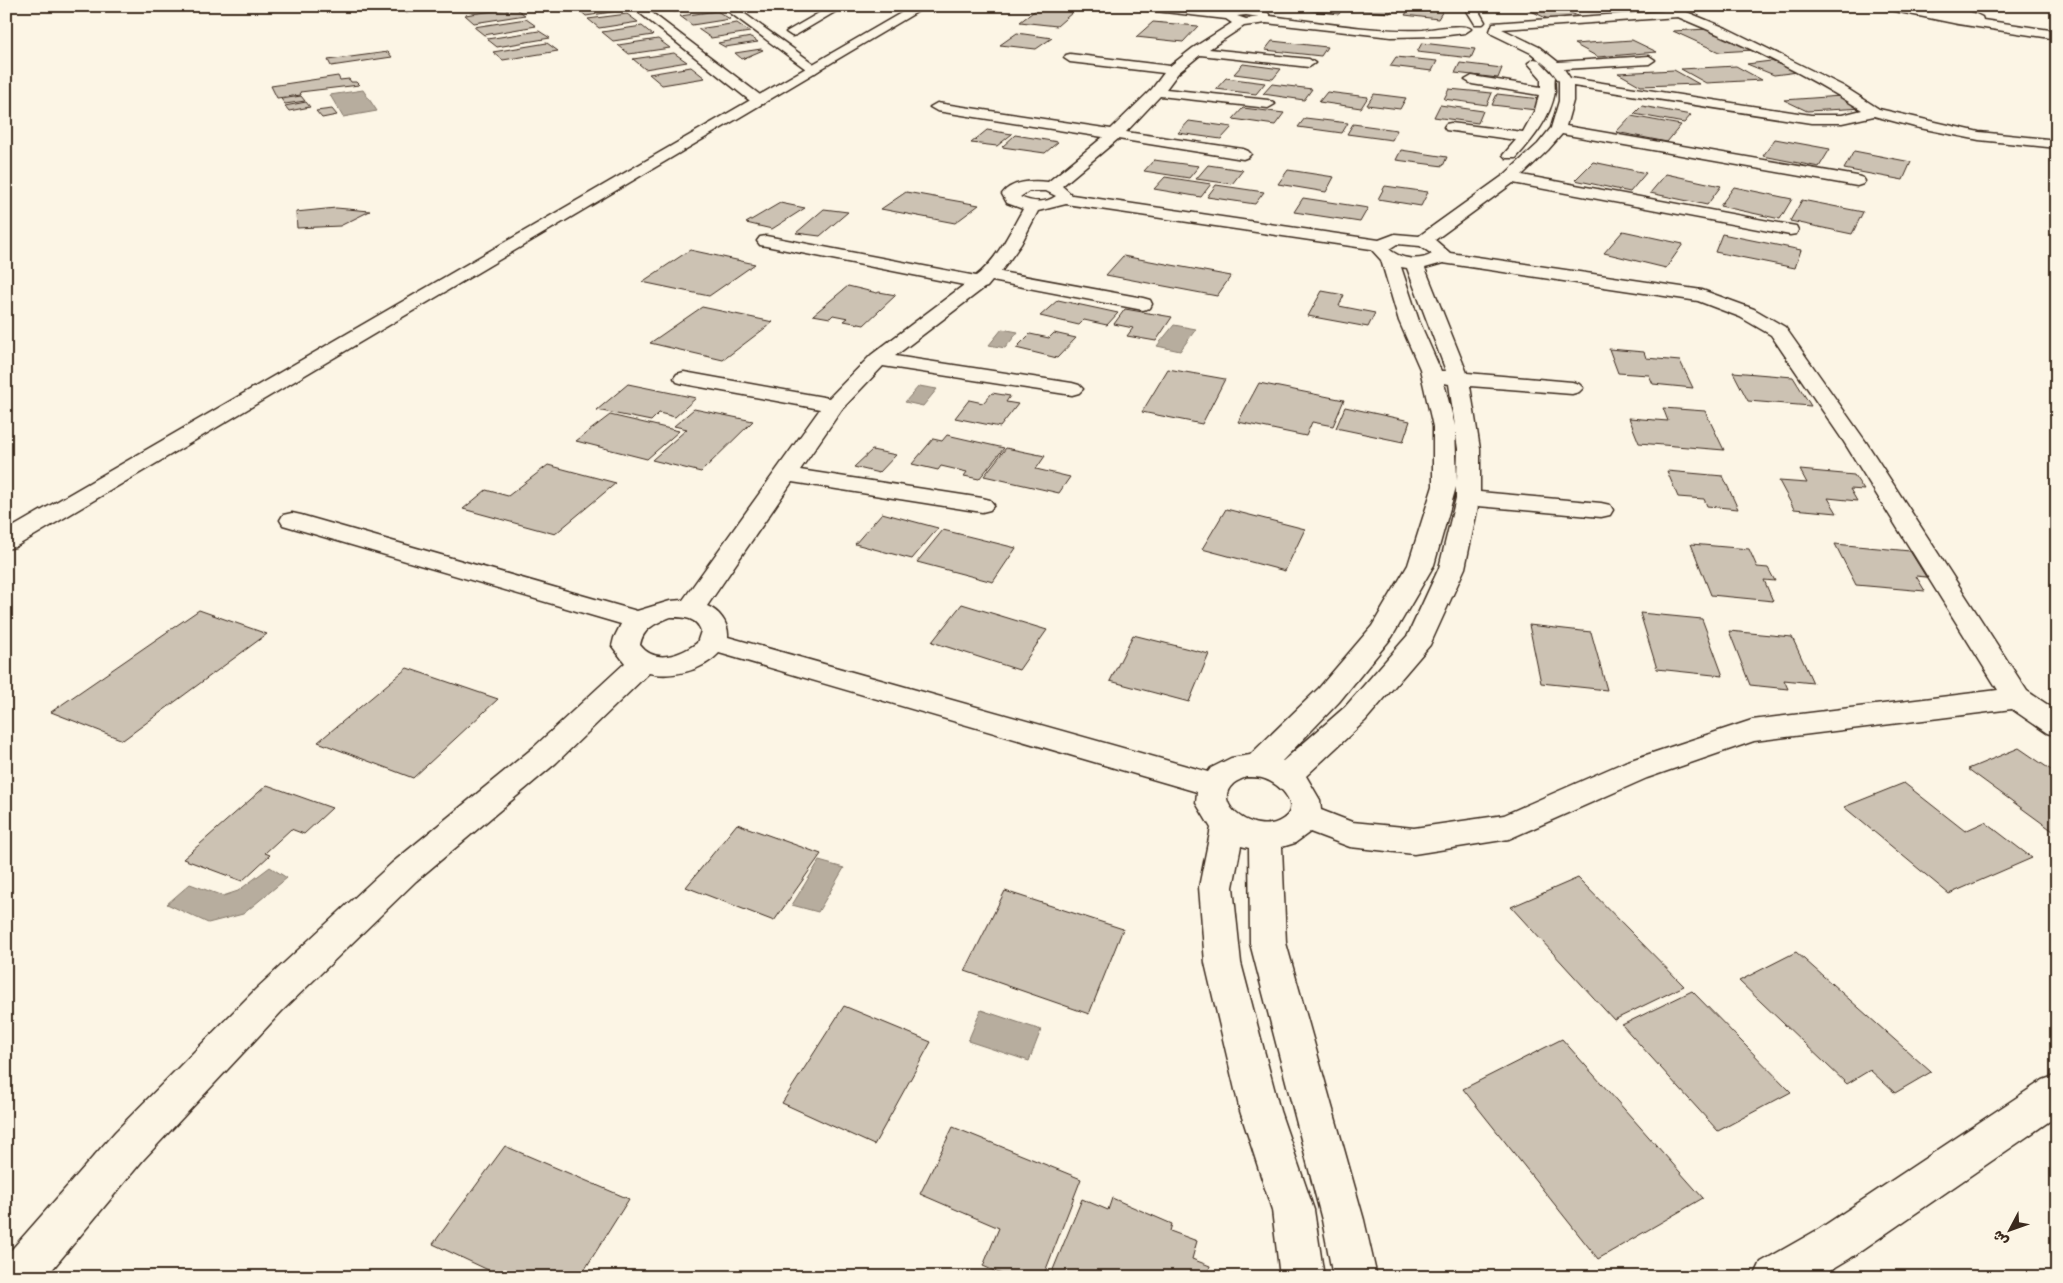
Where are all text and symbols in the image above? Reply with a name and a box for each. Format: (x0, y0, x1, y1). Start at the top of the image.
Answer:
north arrow (1986, 1206, 2036, 1256)
text: ش (1989, 1226, 2013, 1250)

